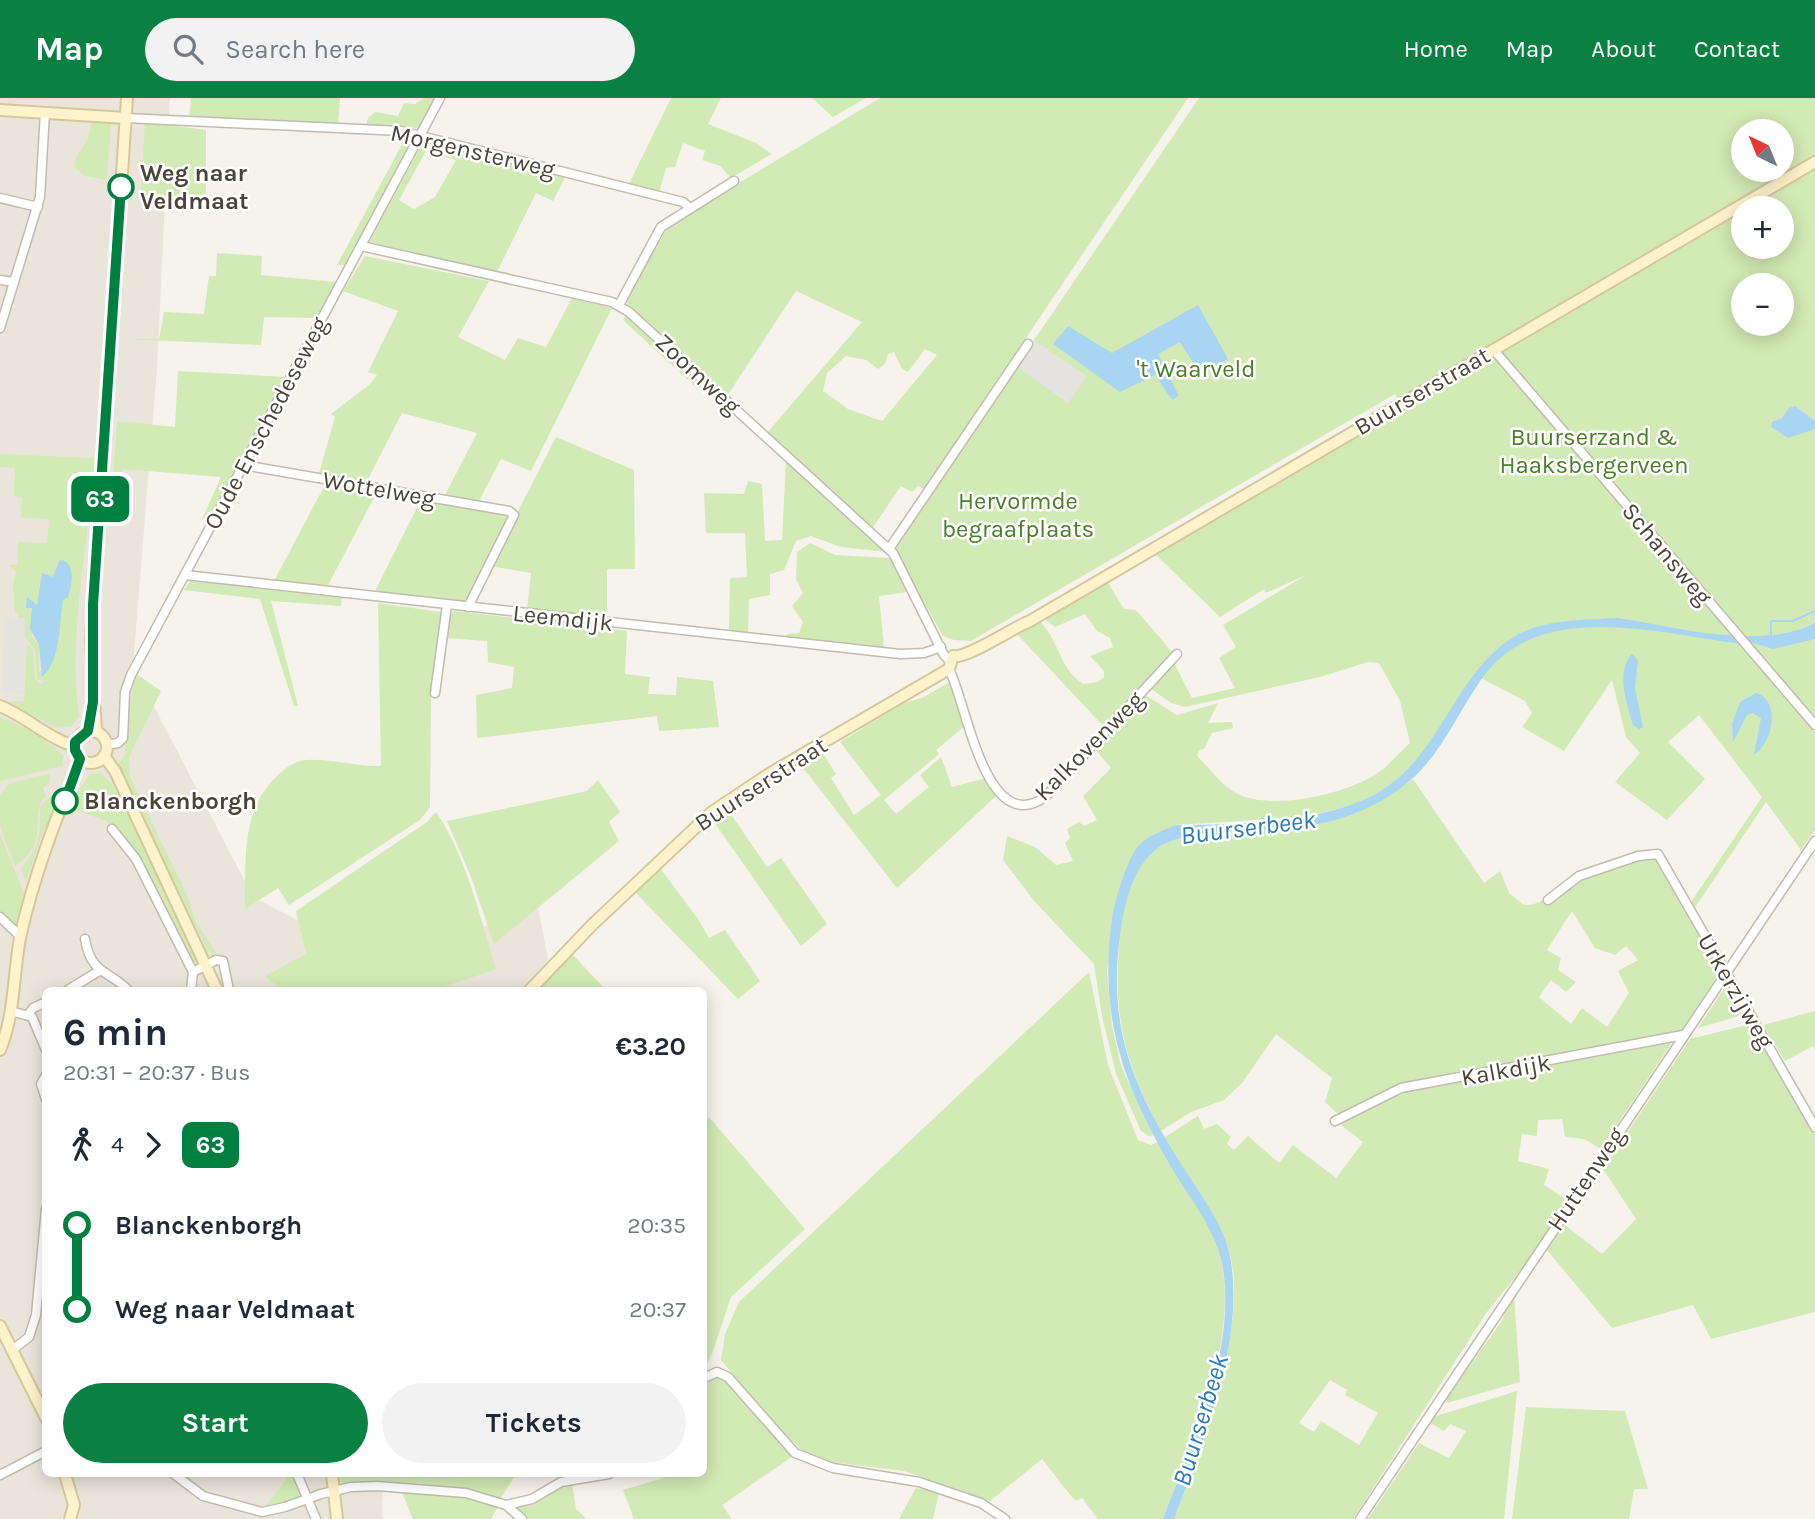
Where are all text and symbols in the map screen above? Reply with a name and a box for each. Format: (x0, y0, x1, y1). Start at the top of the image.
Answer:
search box (145, 18, 635, 81)
text: Map (35, 30, 103, 68)
icon: search (169, 30, 207, 68)
text: Search here (225, 34, 365, 65)
text: Home (1404, 35, 1468, 63)
text: Map (1506, 35, 1553, 63)
text: About (1591, 35, 1656, 63)
text: Contact (1694, 35, 1780, 63)
street label: Morgensterweg (388, 118, 558, 184)
north arrow (1731, 119, 1794, 182)
map controls (1731, 119, 1794, 336)
place label: Weg naar Veldmaat (140, 159, 249, 215)
marker: Weg naar Veldmaat (108, 174, 134, 200)
button: + (1731, 196, 1794, 259)
button: − (1731, 273, 1794, 336)
street label: Oude Enschedeseweg (198, 311, 334, 534)
street label: Zoomweg (650, 328, 747, 421)
street label: Buurserstraat (1349, 341, 1495, 441)
park label: 't Waarveld (1136, 355, 1256, 383)
park label: Buurserzand & Haaksbergerveen (1499, 423, 1689, 479)
street label: Wottelweg (320, 465, 438, 513)
line badge: 63 (68, 476, 132, 522)
text: 63 (85, 485, 115, 513)
park label: Hervormde begraafplaats (942, 487, 1094, 543)
street label: Schansweg (1616, 497, 1718, 611)
street label: Leemdijk (511, 599, 615, 637)
street label: Kalkovenweg (1028, 685, 1150, 807)
street label: Buurserstraat (690, 731, 832, 837)
place label: Blanckenborgh (84, 787, 257, 815)
marker: Blanckenborgh (52, 788, 78, 814)
water label: Buurserbeek (1179, 804, 1318, 851)
street label: Urkerzijweg (1692, 928, 1780, 1054)
text: 6 min (63, 1010, 168, 1055)
text: €3.20 (616, 1031, 686, 1062)
street label: Kalkdijk (1459, 1048, 1553, 1092)
text: 20:31 – 20:37 · Bus (63, 1059, 250, 1086)
street label: Huttenweg (1541, 1122, 1631, 1236)
icon: walk (63, 1126, 101, 1164)
icon: forward (134, 1126, 172, 1164)
text: 4 (111, 1131, 124, 1158)
text: 63 (196, 1131, 225, 1159)
text: Blanckenborgh (115, 1210, 302, 1241)
text: 20:35 (627, 1212, 686, 1239)
text: Weg naar Veldmaat (115, 1294, 355, 1325)
text: 20:37 (629, 1296, 686, 1323)
water label: Buurserbeek (1166, 1350, 1235, 1490)
button: Start (63, 1383, 368, 1463)
button: Tickets (382, 1383, 686, 1463)

